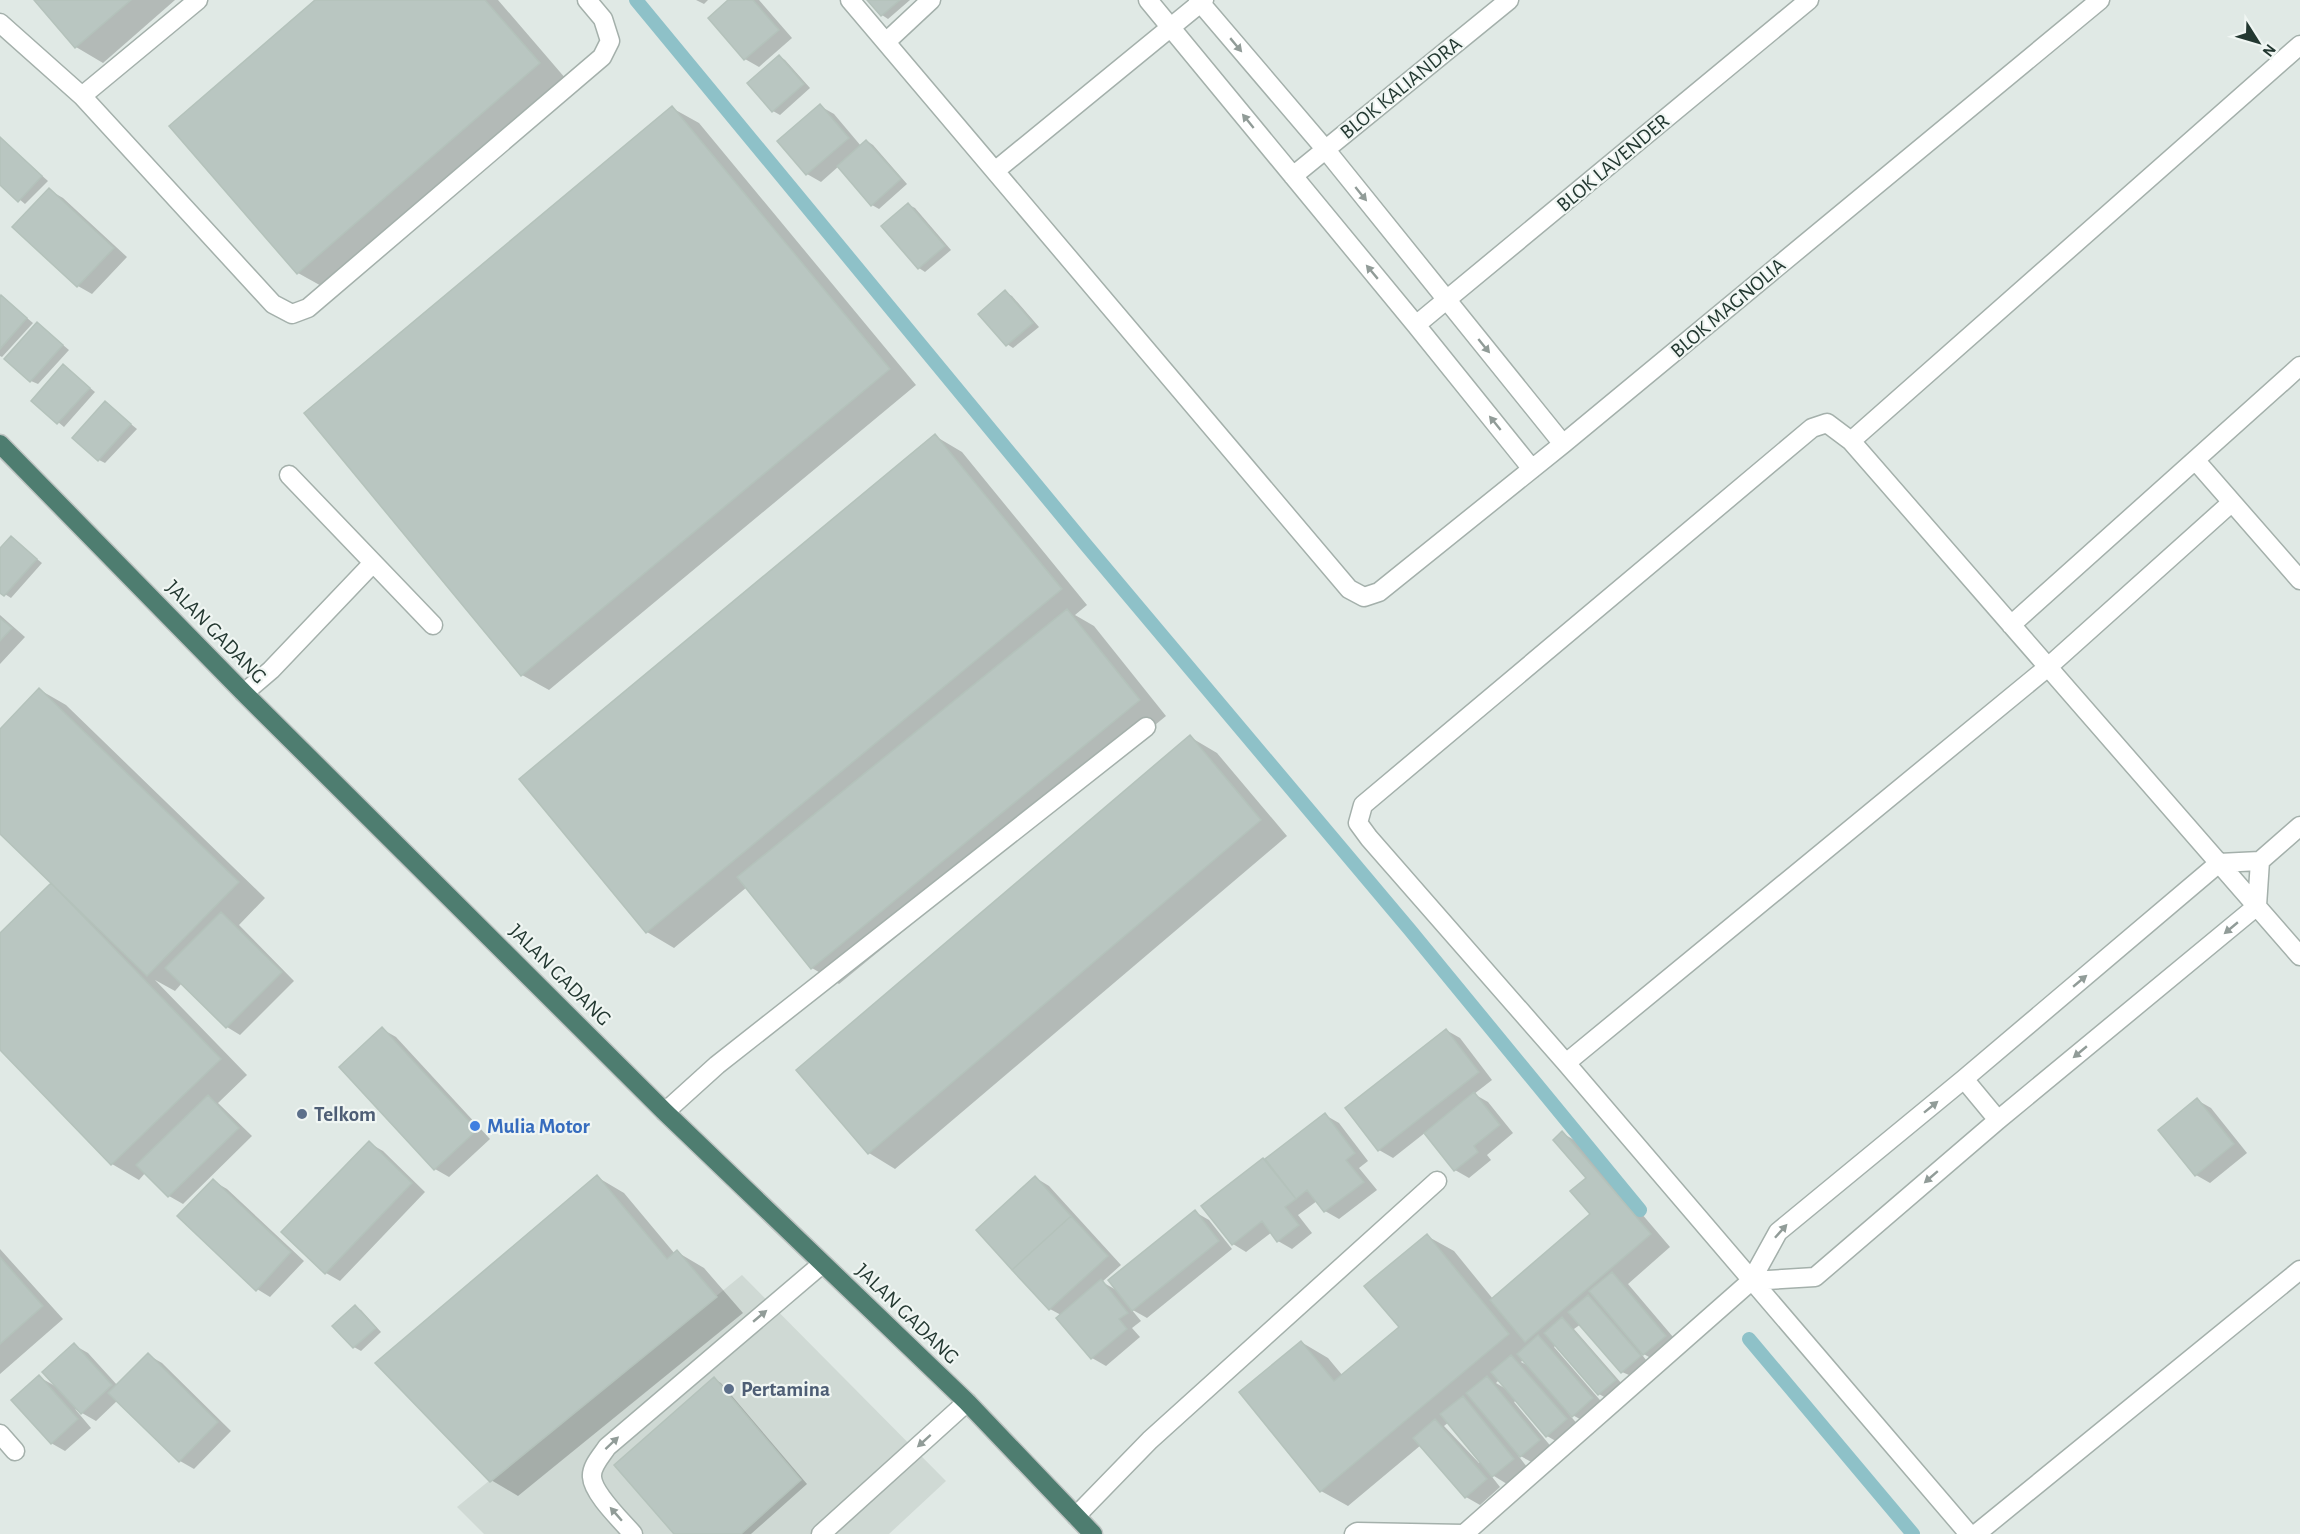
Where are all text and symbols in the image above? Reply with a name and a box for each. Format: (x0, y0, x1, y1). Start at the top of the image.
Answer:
north arrow (2228, 12, 2288, 72)
street label: BLOK KALIANDRA (1336, 33, 1466, 143)
one-way arrow (1229, 37, 1242, 52)
text: N (2259, 41, 2279, 60)
street label: BLOK LAVENDER (1553, 110, 1673, 216)
one-way arrow (1241, 113, 1254, 129)
one-way arrow (1354, 186, 1367, 201)
street label: BLOK MAGNOLIA (1667, 254, 1789, 362)
one-way arrow (1366, 265, 1379, 280)
one-way arrow (1477, 338, 1490, 354)
one-way arrow (1489, 416, 1502, 431)
street label: JALAN GADANG (162, 576, 270, 688)
street label: JALAN GADANG (505, 920, 615, 1030)
one-way arrow (2223, 921, 2238, 933)
one-way arrow (2072, 975, 2087, 988)
one-way arrow (2073, 1045, 2088, 1058)
one-way arrow (1923, 1101, 1938, 1113)
place label: Telkom (314, 1104, 376, 1125)
marker: Telkom (295, 1107, 309, 1121)
place label: Mulia Motor (487, 1116, 591, 1137)
marker: Mulia Motor (468, 1119, 482, 1133)
one-way arrow (1923, 1171, 1939, 1184)
one-way arrow (1774, 1224, 1788, 1239)
street label: JALAN GADANG (851, 1260, 963, 1368)
one-way arrow (752, 1310, 768, 1323)
place label: Pertamina (741, 1379, 830, 1400)
marker: Pertamina (722, 1382, 736, 1396)
one-way arrow (917, 1434, 931, 1448)
one-way arrow (605, 1436, 620, 1450)
one-way arrow (610, 1507, 623, 1522)

